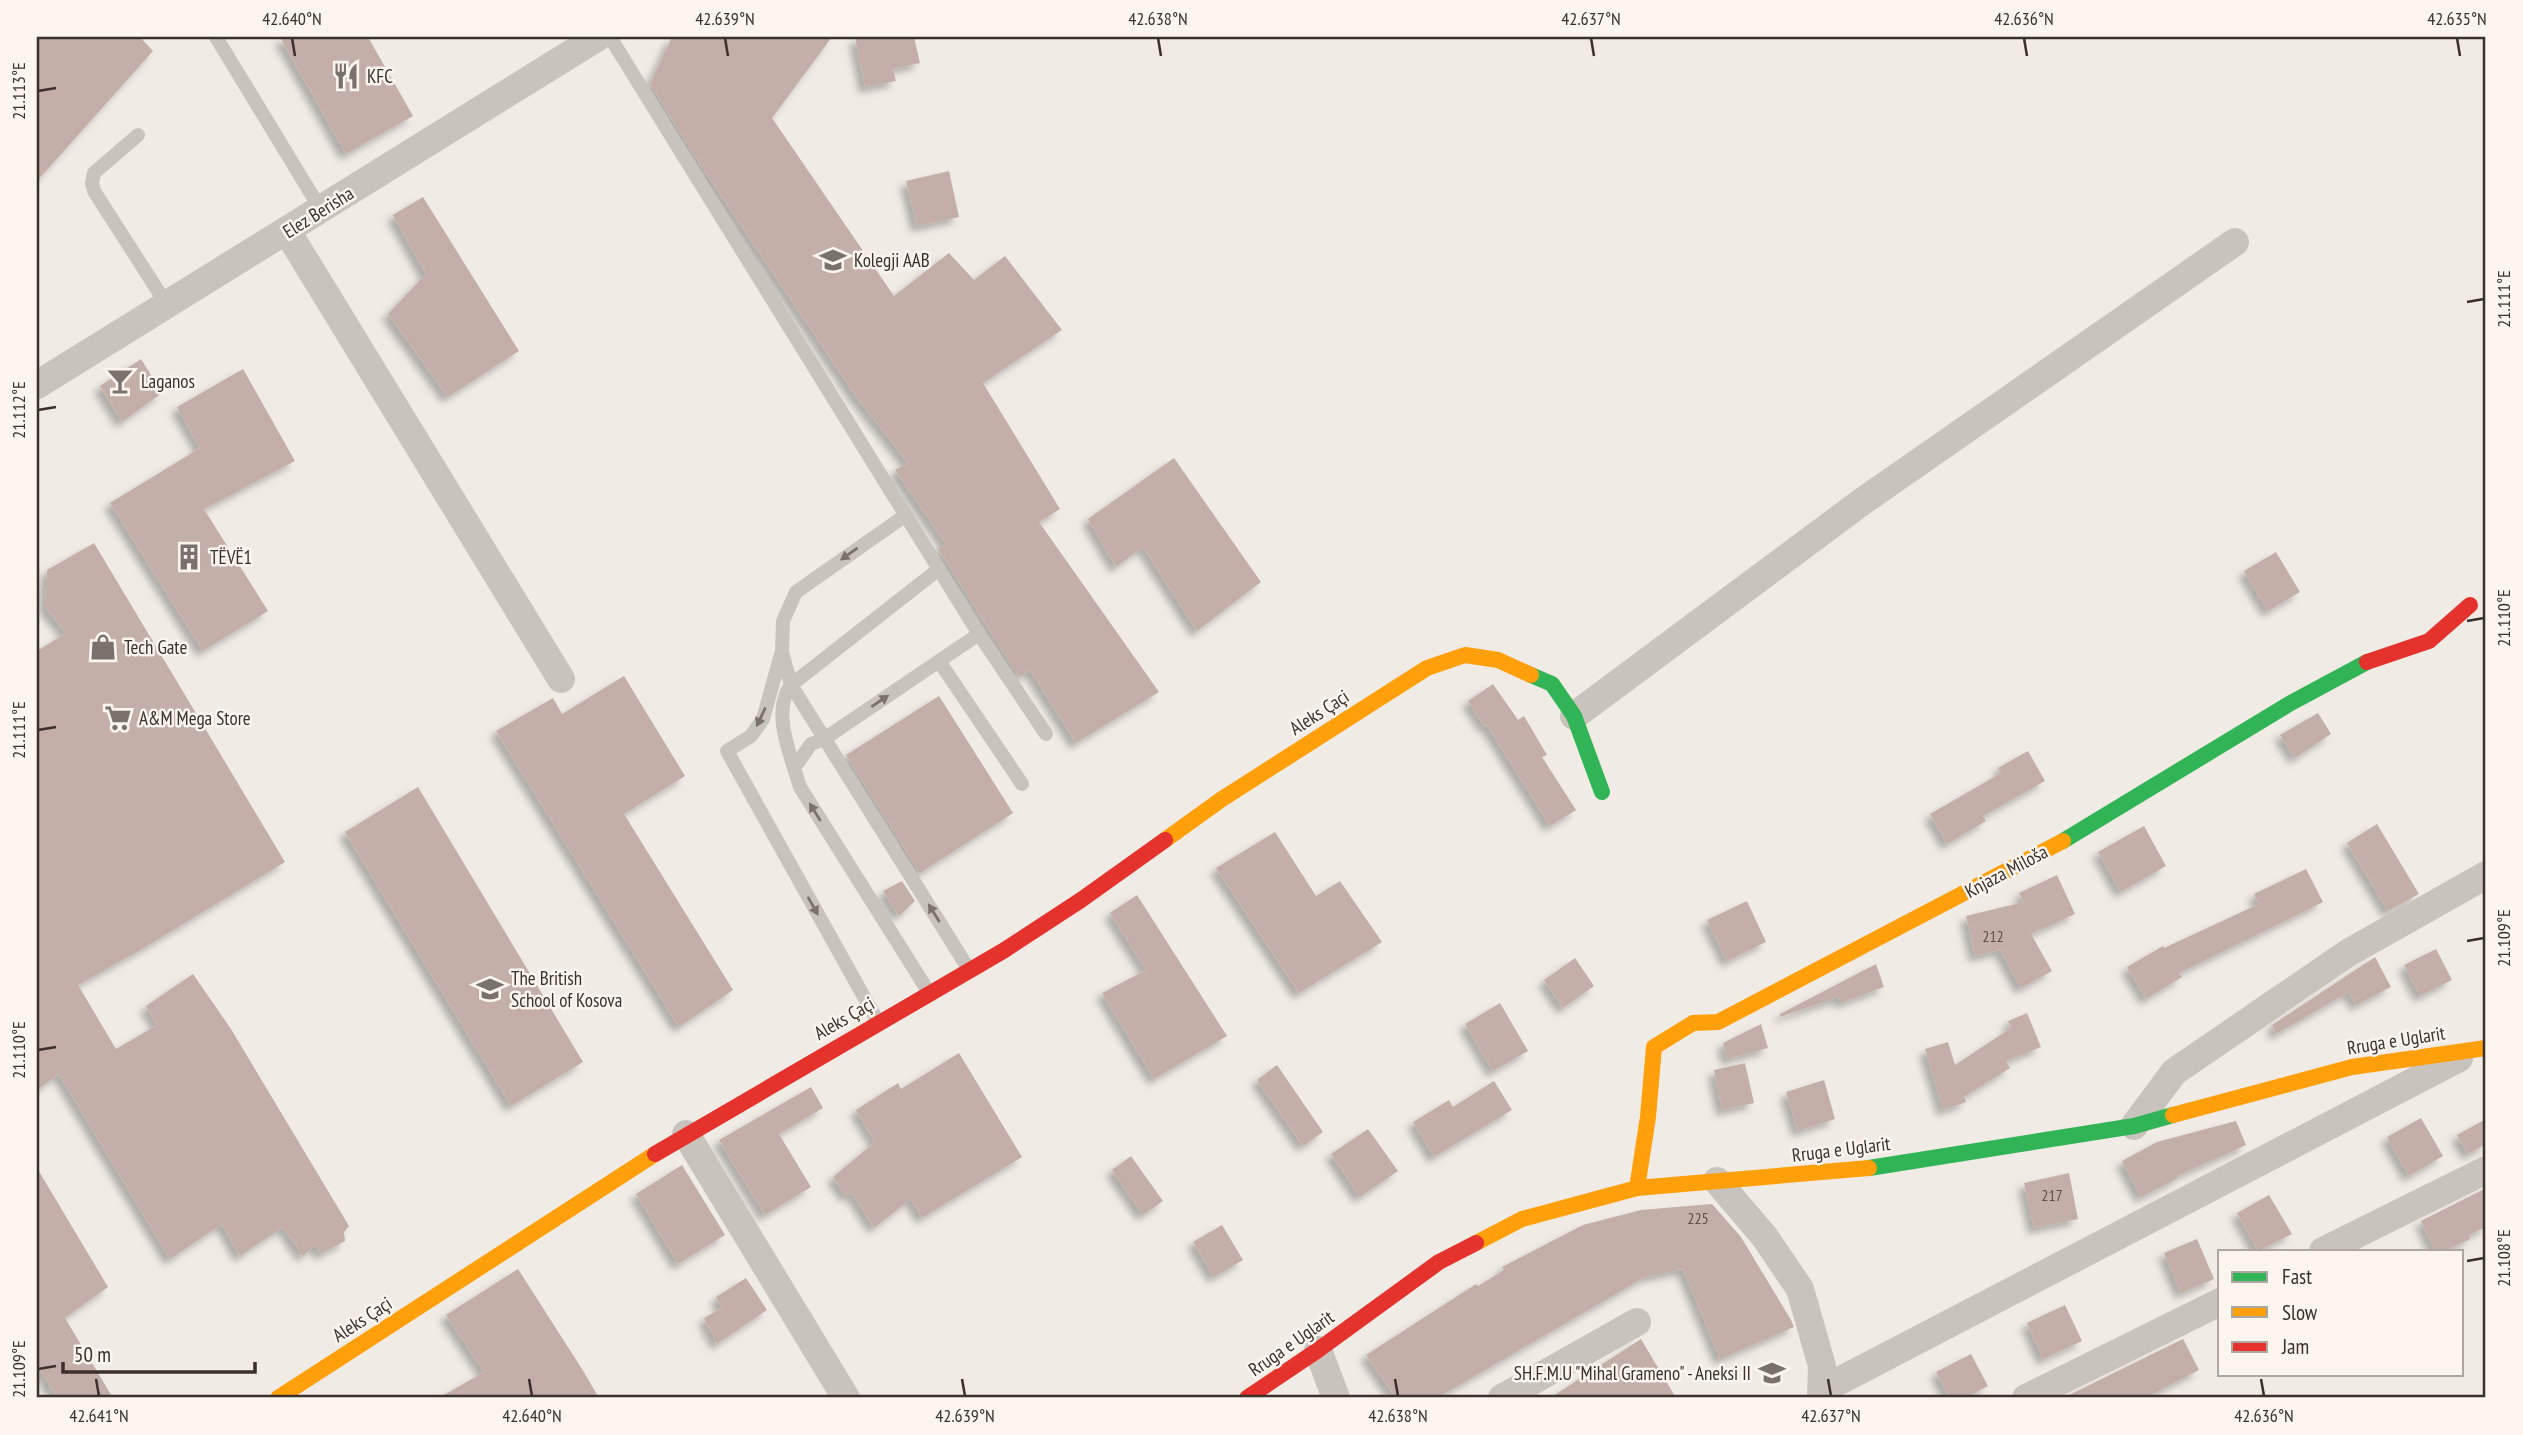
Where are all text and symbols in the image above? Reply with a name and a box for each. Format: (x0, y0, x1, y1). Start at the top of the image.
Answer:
text: 42.640°N (262, 7, 322, 30)
text: 42.639°N (695, 7, 755, 30)
text: 42.638°N (1128, 7, 1188, 30)
text: 42.637°N (1561, 7, 1621, 30)
text: 42.636°N (1994, 7, 2054, 30)
text: 42.635°N (2427, 7, 2487, 30)
restaurant icon: KFC (331, 61, 361, 91)
text: 21.113°E (7, 62, 30, 120)
place label: KFC (367, 64, 393, 88)
street label: Elez Berisha (278, 181, 358, 243)
school or university icon: Kolegji AAB (818, 245, 848, 275)
place label: Kolegji AAB (854, 248, 930, 272)
text: 21.111°E (2492, 270, 2515, 328)
bar icon: Laganos (105, 366, 135, 396)
place label: Laganos (141, 369, 195, 393)
text: 21.112°E (7, 381, 30, 439)
building icon: TËVË1 (174, 542, 204, 572)
place label: TËVË1 (210, 545, 252, 569)
one-way arrow (840, 547, 859, 560)
text: 21.110°E (2492, 589, 2515, 647)
shop icon: Tech Gate (88, 632, 118, 662)
place label: Tech Gate (124, 635, 187, 659)
street label: Aleks Çaçi (1285, 684, 1353, 740)
one-way arrow (871, 694, 889, 708)
text: 21.111°E (7, 701, 30, 759)
supermarket icon: A&M Mega Store (103, 703, 133, 733)
place label: A&M Mega Store (139, 706, 251, 730)
one-way arrow (755, 707, 767, 727)
one-way arrow (809, 802, 822, 821)
street label: Knjaza Miloša (1960, 839, 2052, 903)
one-way arrow (807, 896, 819, 916)
one-way arrow (927, 904, 940, 923)
text: 21.109°E (2492, 909, 2515, 967)
house number: 212 (1982, 926, 2004, 946)
place label: The British School of Kosova (511, 966, 622, 1012)
school or university icon: The British School of Kosova (475, 974, 505, 1004)
street label: Aleks Çaçi (809, 991, 879, 1045)
street label: Rruga e Uglarit (2345, 1020, 2448, 1060)
text: 21.110°E (7, 1021, 30, 1079)
street label: Rruga e Uglarit (1790, 1131, 1892, 1167)
house number: 217 (2041, 1185, 2063, 1205)
house number: 225 (1687, 1208, 1709, 1228)
text: 21.108°E (2492, 1229, 2515, 1287)
legend (2218, 1250, 2464, 1376)
text: Fast (2282, 1263, 2312, 1290)
street label: Aleks Çaçi (328, 1291, 396, 1347)
text: Slow (2282, 1299, 2318, 1326)
street label: Rruga e Uglarit (1244, 1304, 1339, 1381)
scale bar (63, 1330, 256, 1374)
text: Jam (2281, 1333, 2309, 1360)
text: 21.109°E (7, 1340, 30, 1398)
text: 50 m (74, 1341, 111, 1368)
school or university icon: SH.F.M.U "Mihal Grameno" - Aneksi II (1757, 1358, 1787, 1388)
place label: SH.F.M.U "Mihal Grameno" - Aneksi II (1514, 1361, 1751, 1385)
text: 42.641°N (69, 1404, 129, 1427)
text: 42.640°N (502, 1404, 562, 1427)
text: 42.639°N (935, 1404, 995, 1427)
text: 42.638°N (1368, 1404, 1428, 1427)
text: 42.637°N (1801, 1404, 1861, 1427)
text: 42.636°N (2234, 1404, 2294, 1427)

